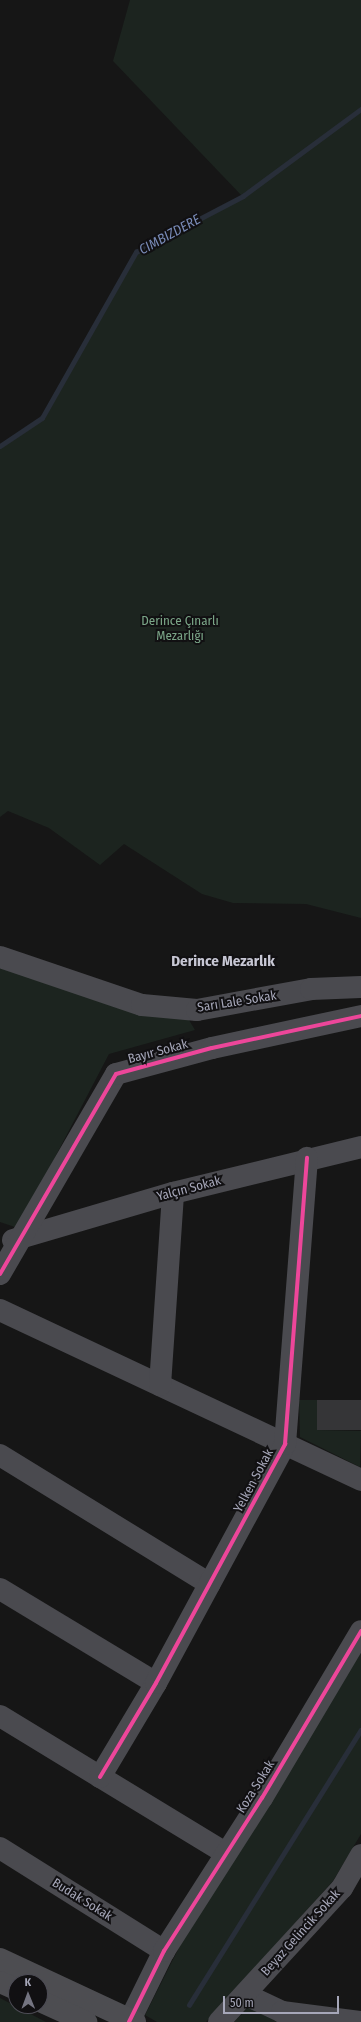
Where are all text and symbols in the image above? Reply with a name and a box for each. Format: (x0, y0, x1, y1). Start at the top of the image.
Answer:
water label: CIMBIZDERE (136, 211, 204, 259)
park label: Derince Çınarlı Mezarlığı (141, 614, 219, 645)
district label: Derince Mezarlık (171, 953, 275, 971)
street label: Sarı Lale Sokak (196, 988, 278, 1016)
street label: Bayır Sokak (126, 1037, 190, 1067)
street label: Yalçın Sokak (155, 1173, 223, 1205)
street label: Yelken Sokak (231, 1447, 277, 1515)
street label: Koza Sokak (234, 1758, 278, 1816)
street label: Budak Sokak (49, 1875, 115, 1925)
street label: Beyaz Gelincik Sokak (258, 1887, 344, 1979)
north arrow (8, 1974, 48, 2014)
text: K (24, 1976, 31, 1989)
scale bar (225, 1988, 341, 2014)
text: 50 m (230, 1996, 254, 2010)

